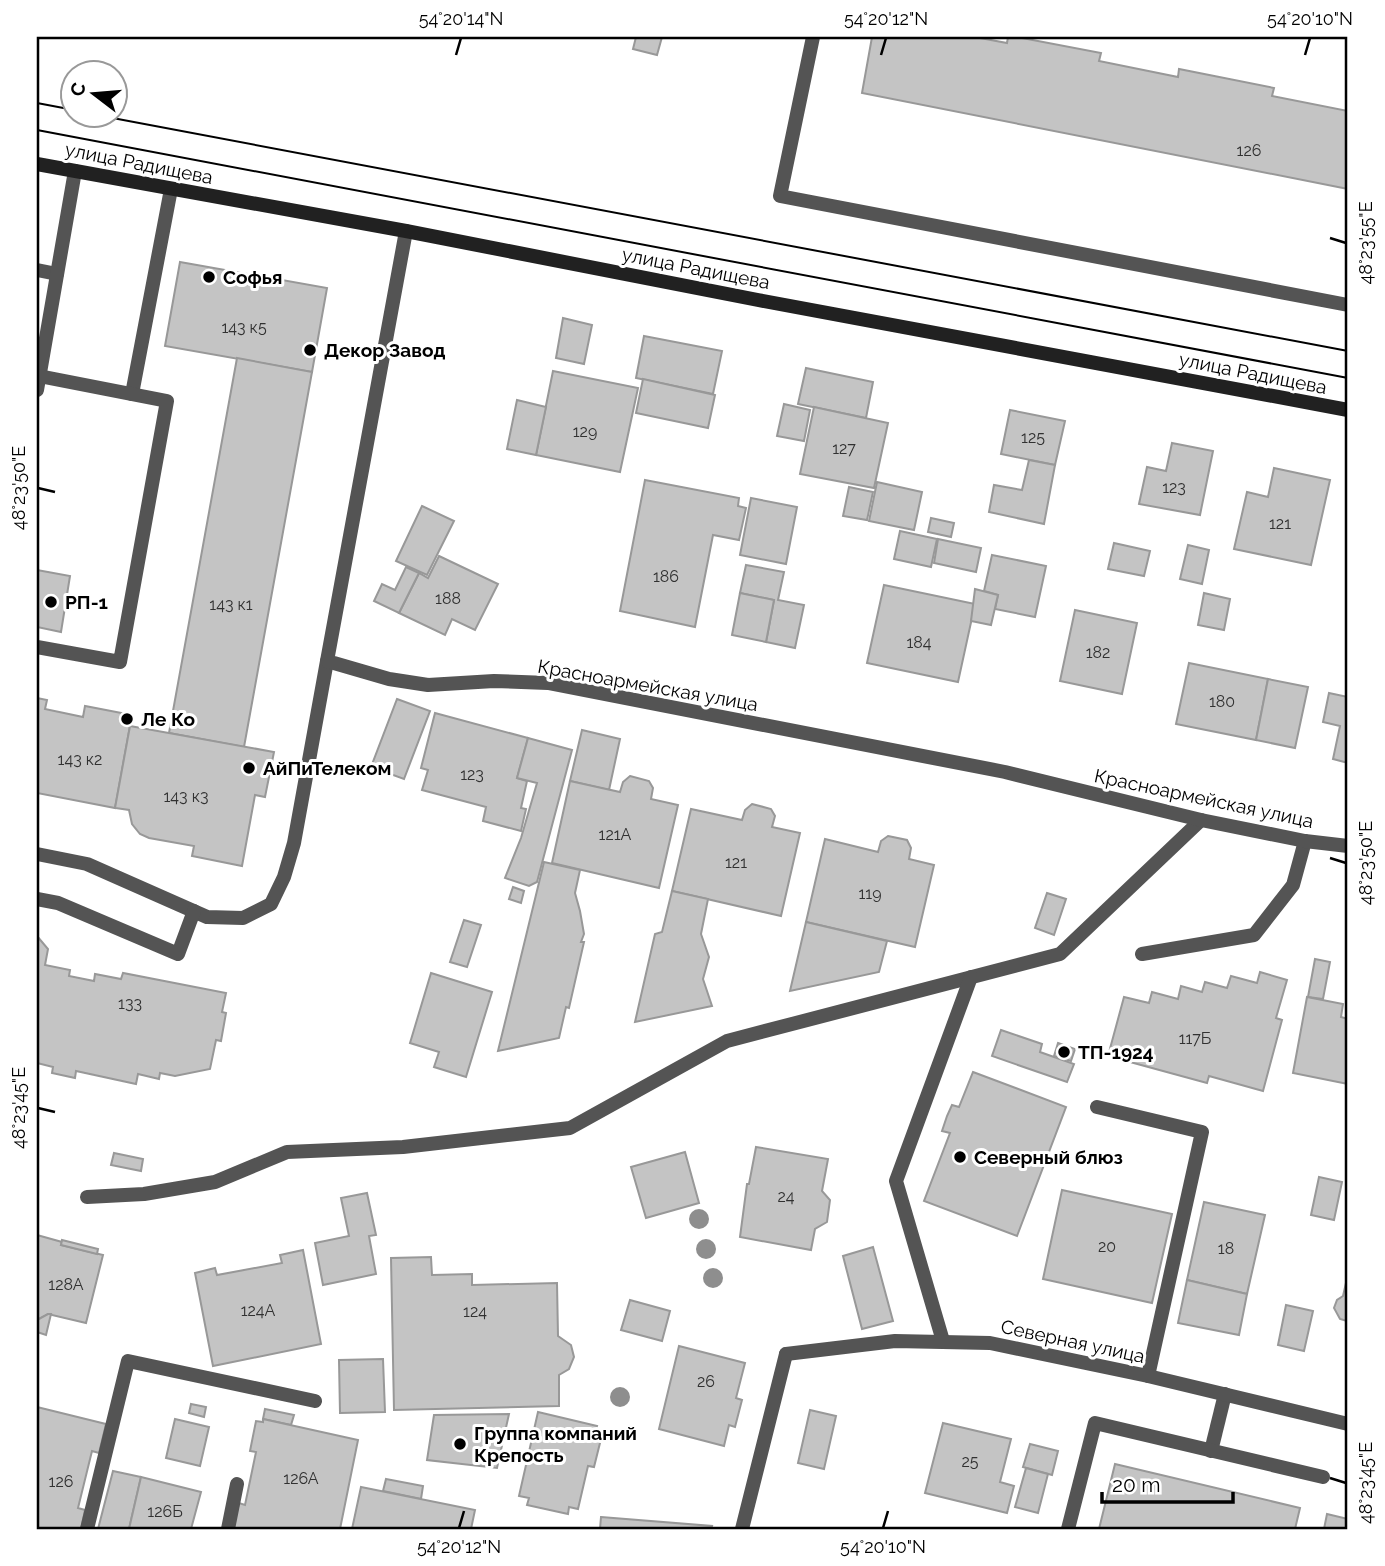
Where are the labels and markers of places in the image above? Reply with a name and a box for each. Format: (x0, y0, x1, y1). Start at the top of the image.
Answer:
place label: Софья (223, 266, 282, 288)
marker: Софья (201, 269, 217, 285)
place label: Декор Завод (324, 339, 446, 361)
marker: Декор Завод (302, 342, 318, 358)
place label: РП-1 (65, 591, 108, 613)
marker: РП-1 (43, 594, 59, 610)
place label: Ле Ко (141, 708, 195, 730)
marker: Ле Ко (119, 711, 135, 727)
place label: АйПиТелеком (263, 757, 391, 779)
marker: АйПиТелеком (241, 760, 257, 776)
place label: ТП-1924 (1078, 1041, 1154, 1063)
marker: ТП-1924 (1056, 1044, 1072, 1060)
place label: Северный блюз (974, 1146, 1123, 1168)
marker: Северный блюз (952, 1149, 968, 1165)
place label: Группа компаний Крепость (474, 1422, 637, 1466)
marker: Группа компаний Крепость (452, 1436, 468, 1452)

